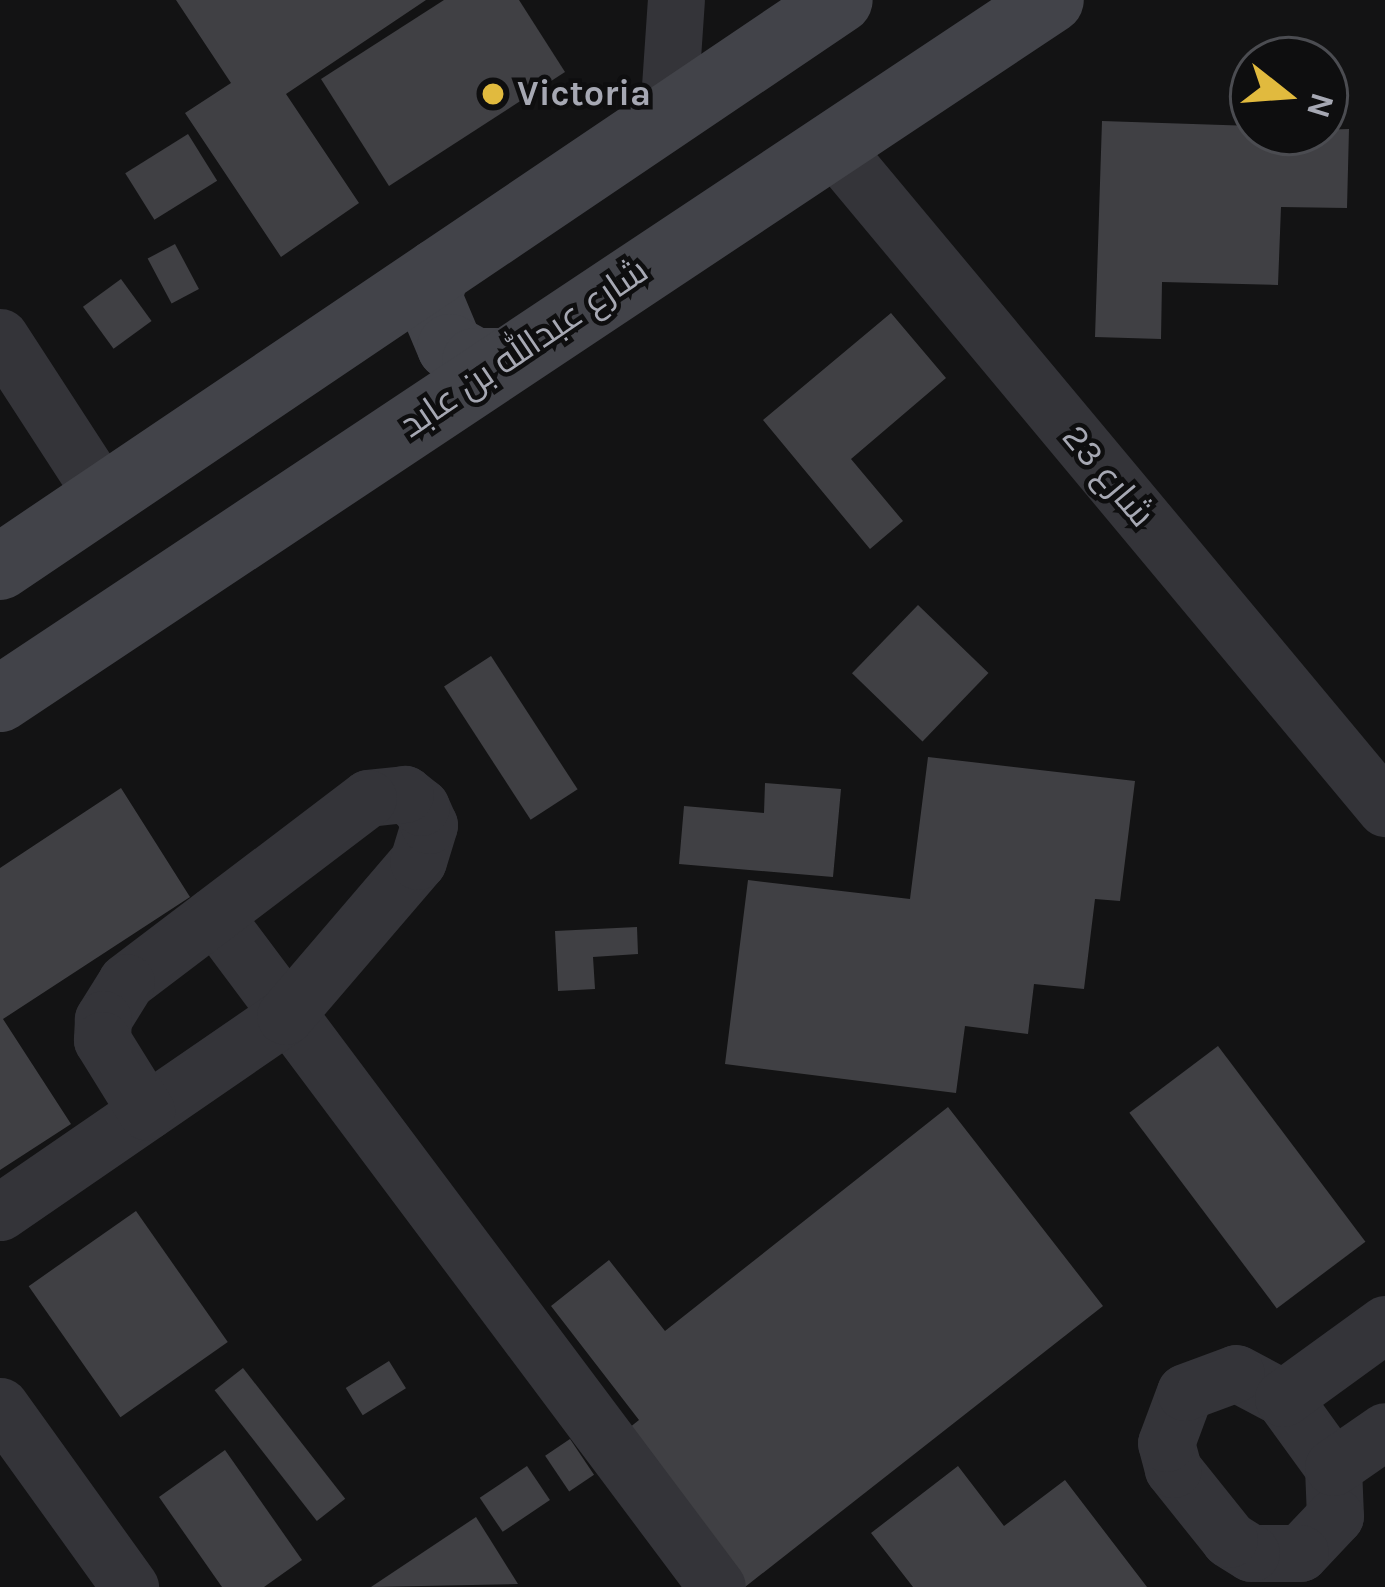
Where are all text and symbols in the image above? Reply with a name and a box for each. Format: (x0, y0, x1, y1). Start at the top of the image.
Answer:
north arrow (1229, 36, 1349, 156)
place label: Victoria (517, 72, 651, 116)
marker: Victoria (480, 81, 506, 107)
text: N (1299, 89, 1342, 123)
street label: شارع عبدالله بن عابد (392, 249, 656, 447)
street label: شارع 23 (1053, 416, 1163, 536)

